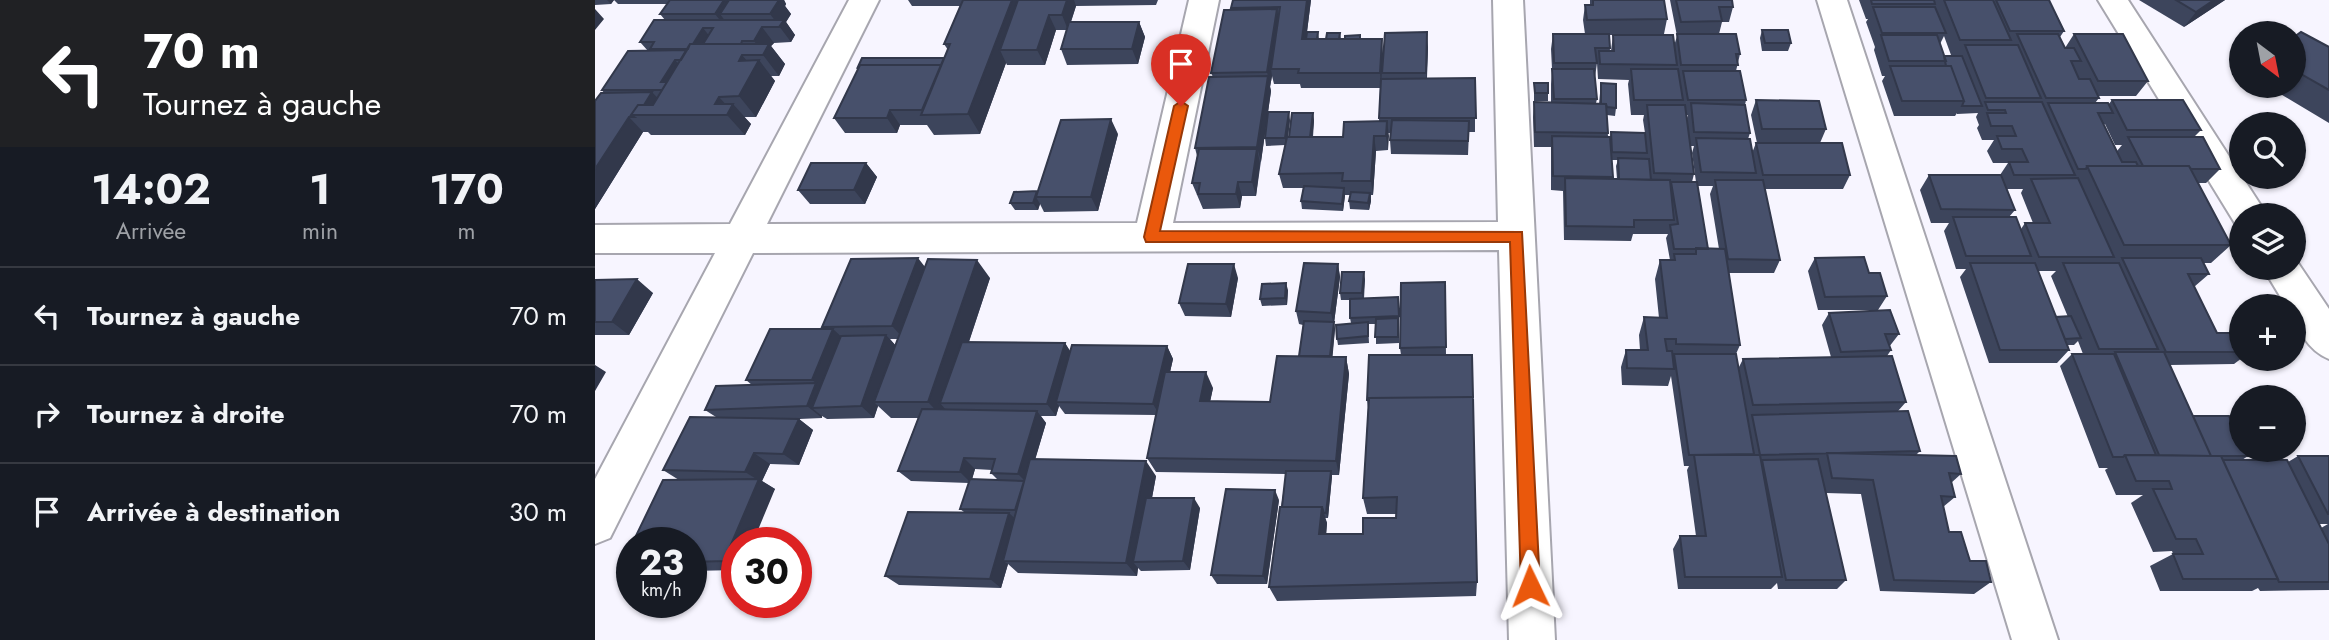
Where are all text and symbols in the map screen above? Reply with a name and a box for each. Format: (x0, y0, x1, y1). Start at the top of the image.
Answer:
text: 70 m (143, 16, 260, 86)
north arrow (2229, 21, 2307, 98)
map controls (2229, 21, 2306, 462)
icon: left (28, 28, 119, 119)
pin (1151, 34, 1211, 106)
icon: arrive (1162, 45, 1200, 83)
text: Tournez à gauche (143, 81, 381, 127)
button: search (2229, 112, 2306, 189)
text: 14:02 (91, 159, 211, 220)
text: 1 (309, 159, 331, 220)
text: 170 (429, 159, 504, 220)
button: layers (2229, 203, 2306, 280)
text: Arrivée (116, 214, 186, 248)
text: min (302, 214, 338, 248)
text: m (458, 214, 475, 248)
button: + (2229, 294, 2306, 371)
icon: left (28, 297, 66, 335)
text: Tournez à gauche (87, 297, 300, 335)
text: 70 m (510, 297, 567, 335)
button: − (2229, 385, 2306, 462)
icon: right (28, 395, 66, 433)
text: Tournez à droite (87, 395, 285, 433)
text: 70 m (510, 395, 567, 433)
icon: arrive (28, 493, 66, 531)
text: Arrivée à destination (87, 493, 340, 531)
text: 30 m (509, 493, 567, 531)
speed limit sign: 30 (721, 527, 812, 618)
text: 23 (639, 538, 684, 588)
position arrow (1493, 549, 1567, 623)
text: km/h (641, 577, 682, 603)

